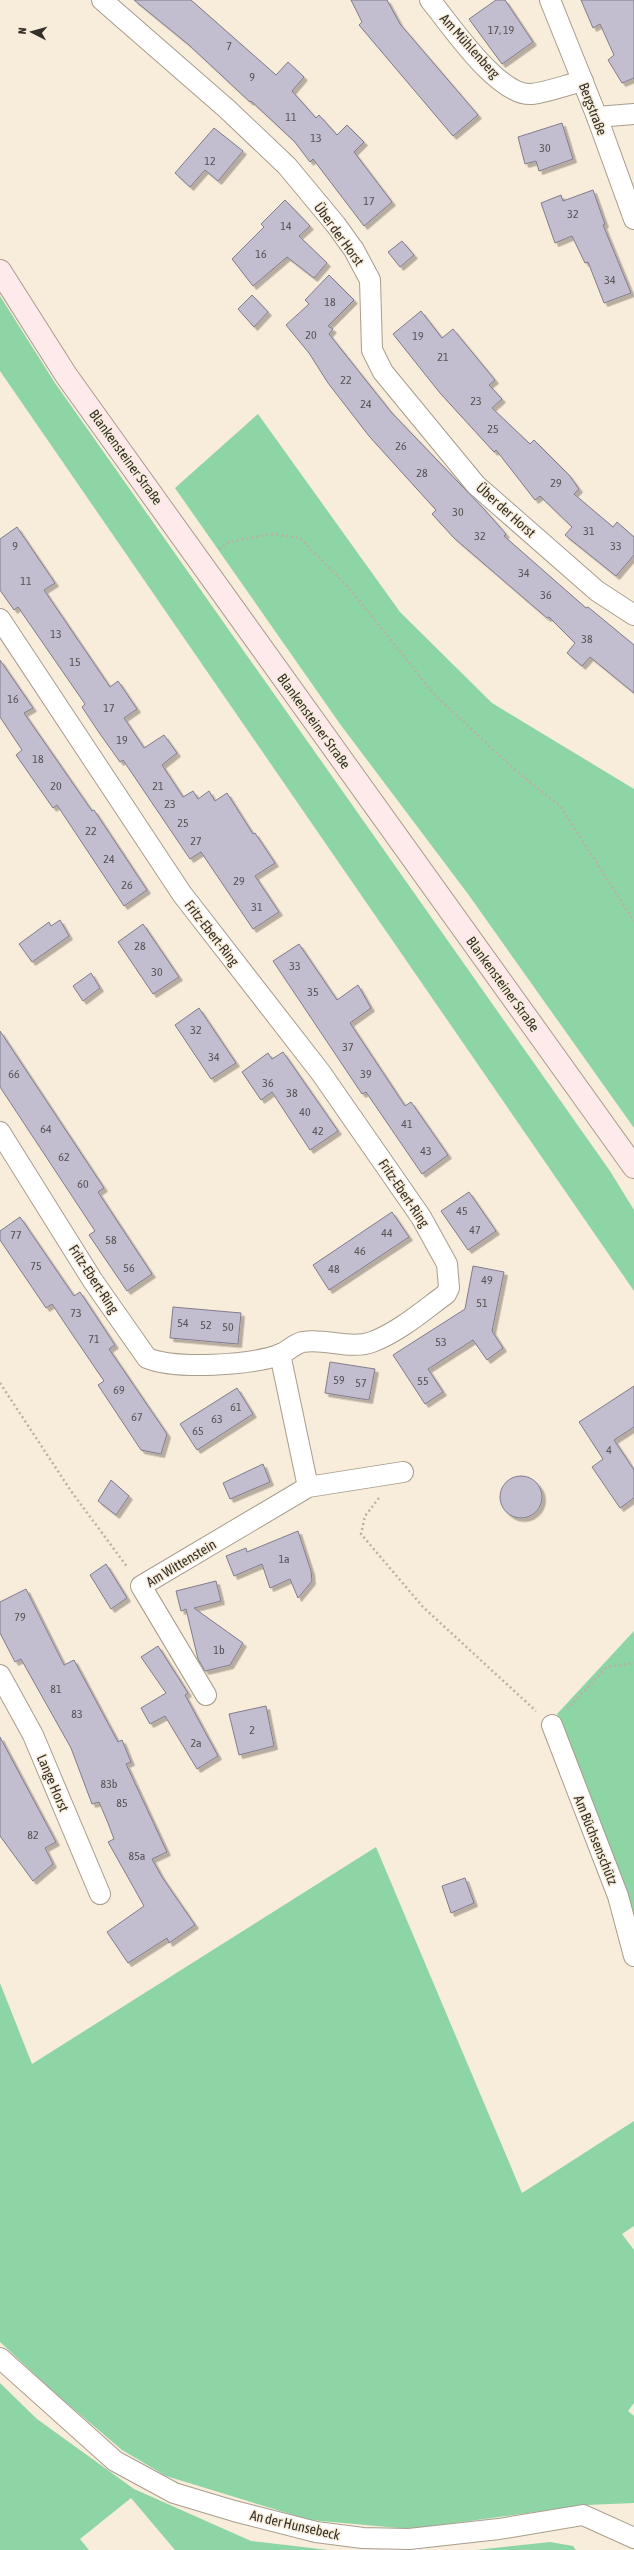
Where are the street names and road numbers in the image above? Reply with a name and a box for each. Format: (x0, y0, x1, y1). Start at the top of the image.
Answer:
street label: Am Mühlenberg (437, 10, 503, 82)
street label: Bergstraße (576, 80, 610, 138)
street label: Über der Horst (311, 199, 367, 269)
street label: Blankensteiner Straße (86, 406, 166, 508)
street label: Über der Horst (473, 479, 539, 541)
street label: Blankensteiner Straße (274, 670, 354, 772)
street label: Fritz-Ebert-Ring (181, 897, 243, 969)
street label: Blankensteiner Straße (463, 933, 543, 1035)
street label: Fritz-Ebert-Ring (375, 1156, 433, 1230)
street label: Fritz-Ebert-Ring (66, 1242, 122, 1316)
street label: Am Wittenstein (143, 1536, 219, 1590)
street label: Lange Horst (34, 1752, 72, 1814)
street label: Am Büchsenschütz (571, 1793, 621, 1887)
street label: An der Hunsebeck (248, 2507, 342, 2543)

